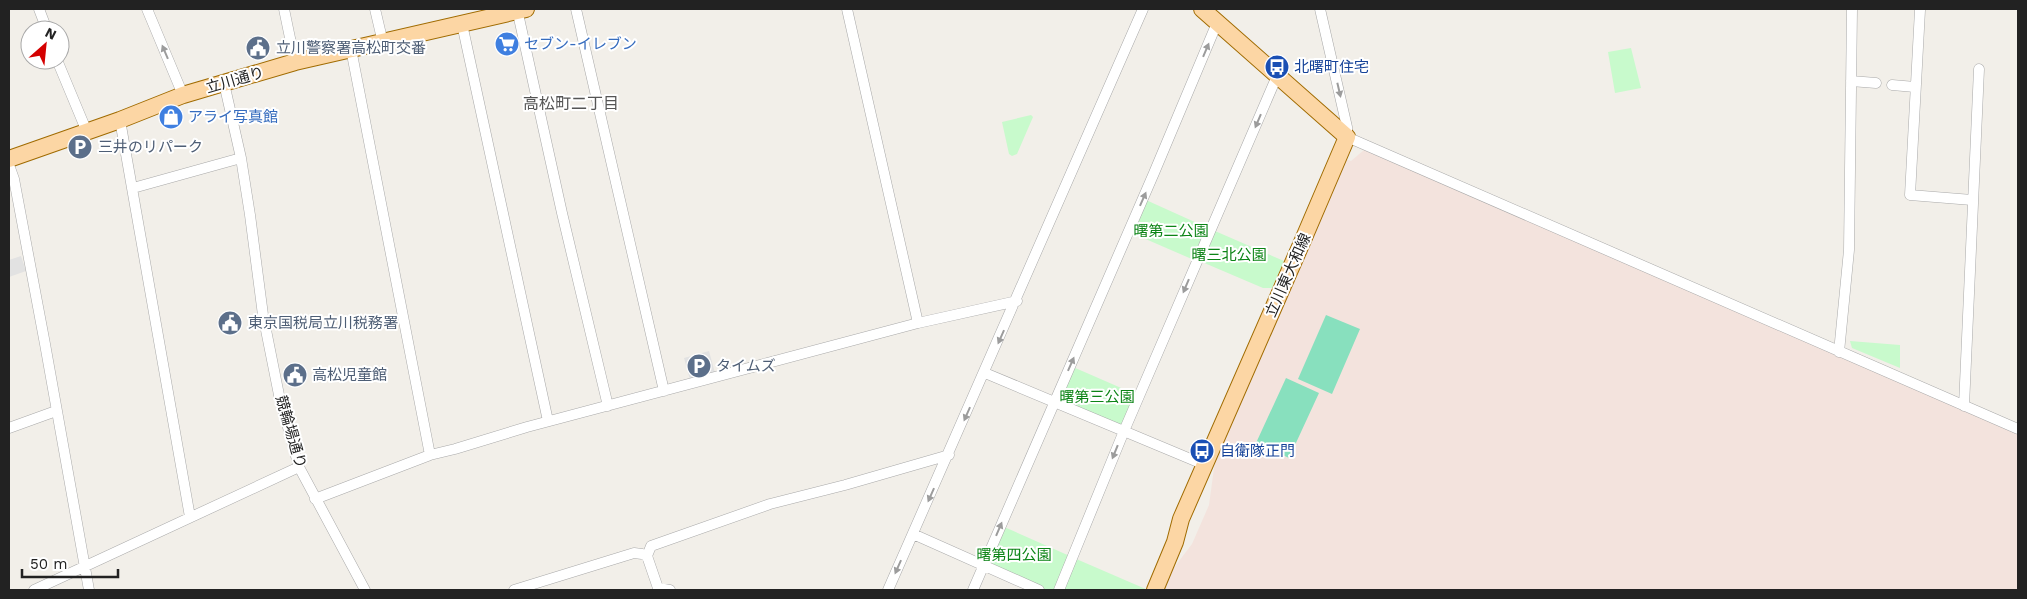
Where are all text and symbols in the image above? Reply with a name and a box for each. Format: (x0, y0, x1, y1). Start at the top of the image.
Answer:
north arrow (20, 20, 70, 70)
text: N (43, 24, 59, 43)
supermarket icon: セブン-イレブン (494, 31, 520, 57)
public building icon: 立川警察署高松町交番 (245, 35, 271, 61)
place label: セブン-イレブン (524, 35, 637, 53)
place label: 立川警察署高松町交番 (276, 39, 426, 57)
one-way arrow (1202, 42, 1210, 57)
one-way arrow (160, 45, 168, 59)
bus stop icon: 北曙町住宅 (1264, 54, 1290, 80)
place label: 北曙町住宅 (1294, 58, 1369, 76)
street label: 立川通り (204, 63, 266, 97)
one-way arrow (1335, 83, 1343, 98)
district label: 高松町二丁目 (523, 94, 619, 113)
shop icon: アライ写真館 (158, 104, 184, 130)
place label: アライ写真館 (188, 108, 278, 126)
one-way arrow (1253, 114, 1261, 128)
parking icon: 三井のリパーク (67, 134, 93, 160)
place label: 三井のリパーク (98, 138, 203, 156)
one-way arrow (1139, 192, 1147, 206)
park label: 曙第二公園 (1133, 222, 1209, 240)
street label: 立川東大和線 (1261, 230, 1315, 320)
park label: 曙三北公園 (1191, 246, 1267, 264)
one-way arrow (1181, 279, 1189, 293)
public building icon: 東京国税局立川税務署 (217, 310, 243, 336)
place label: 東京国税局立川税務署 (248, 314, 398, 332)
one-way arrow (996, 330, 1004, 344)
parking icon: タイムズ (686, 353, 712, 379)
one-way arrow (1067, 356, 1075, 371)
place label: タイムズ (716, 357, 776, 375)
public building icon: 高松児童館 (282, 362, 308, 388)
place label: 高松児童館 (312, 366, 387, 384)
park label: 曙第三公園 (1059, 388, 1135, 406)
street label: 競輪場通り (272, 393, 310, 471)
one-way arrow (962, 407, 970, 421)
bus stop icon: 自衛隊正門 (1189, 438, 1215, 464)
place label: 自衛隊正門 (1220, 442, 1295, 460)
one-way arrow (1111, 445, 1119, 459)
one-way arrow (926, 488, 934, 502)
one-way arrow (996, 522, 1004, 537)
scale bar (22, 546, 119, 578)
park label: 曙第四公園 (976, 546, 1052, 564)
text: 50 m (30, 555, 67, 573)
one-way arrow (894, 560, 902, 574)

